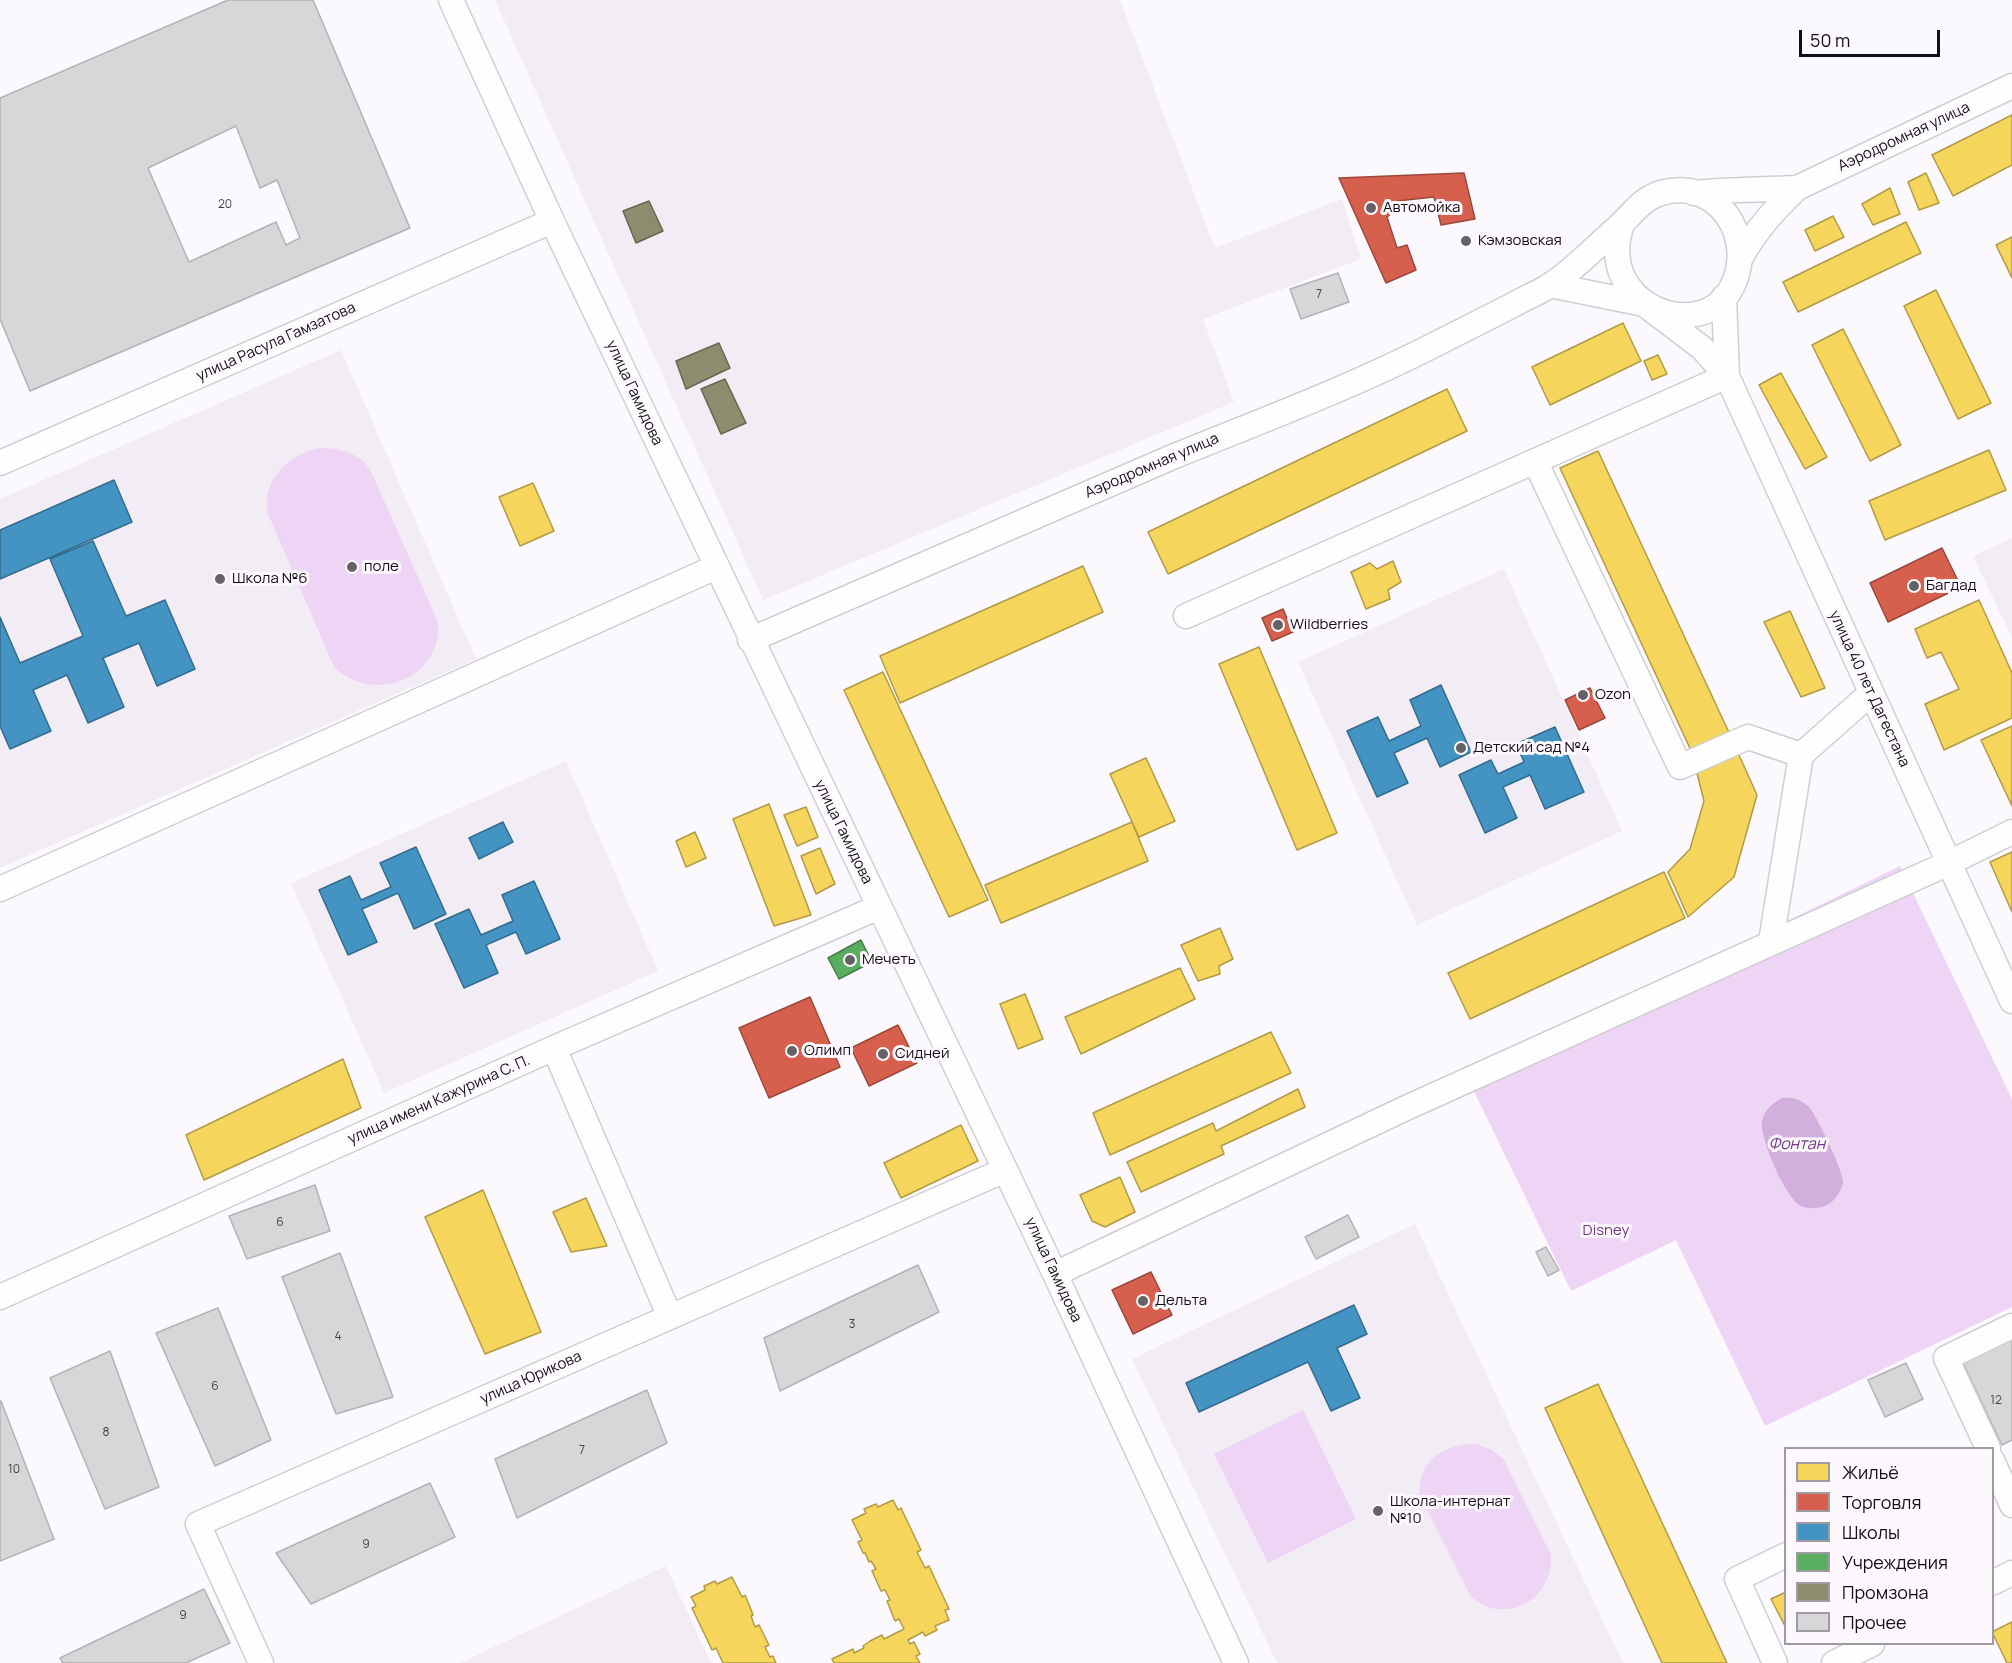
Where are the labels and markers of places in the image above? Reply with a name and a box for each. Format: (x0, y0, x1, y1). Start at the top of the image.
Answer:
place label: Автомойка (1383, 199, 1460, 217)
marker: Автомойка (1364, 201, 1378, 215)
place label: Кэмзовская (1478, 232, 1562, 250)
marker: Кэмзовская (1459, 234, 1473, 248)
place label: поле (364, 558, 399, 576)
marker: поле (345, 560, 359, 574)
place label: Школа №6 (232, 570, 308, 588)
marker: Школа №6 (213, 572, 227, 586)
place label: Багдад (1926, 577, 1977, 595)
marker: Багдад (1907, 579, 1921, 593)
place label: Wildberries (1290, 616, 1368, 634)
marker: Wildberries (1271, 618, 1285, 632)
place label: Ozon (1595, 686, 1631, 704)
marker: Ozon (1576, 688, 1590, 702)
place label: Детский сад №4 (1473, 739, 1590, 757)
marker: Детский сад №4 (1454, 741, 1468, 755)
place label: Мечеть (862, 951, 916, 969)
marker: Мечеть (843, 953, 857, 967)
place label: Олимп (804, 1042, 851, 1060)
marker: Олимп (785, 1044, 799, 1058)
place label: Сидней (895, 1045, 949, 1063)
marker: Сидней (876, 1047, 890, 1061)
place label: Дельта (1155, 1292, 1207, 1310)
marker: Дельта (1136, 1294, 1150, 1308)
place label: Школа-интернат №10 (1390, 1493, 1510, 1528)
marker: Школа-интернат №10 (1371, 1504, 1385, 1518)

